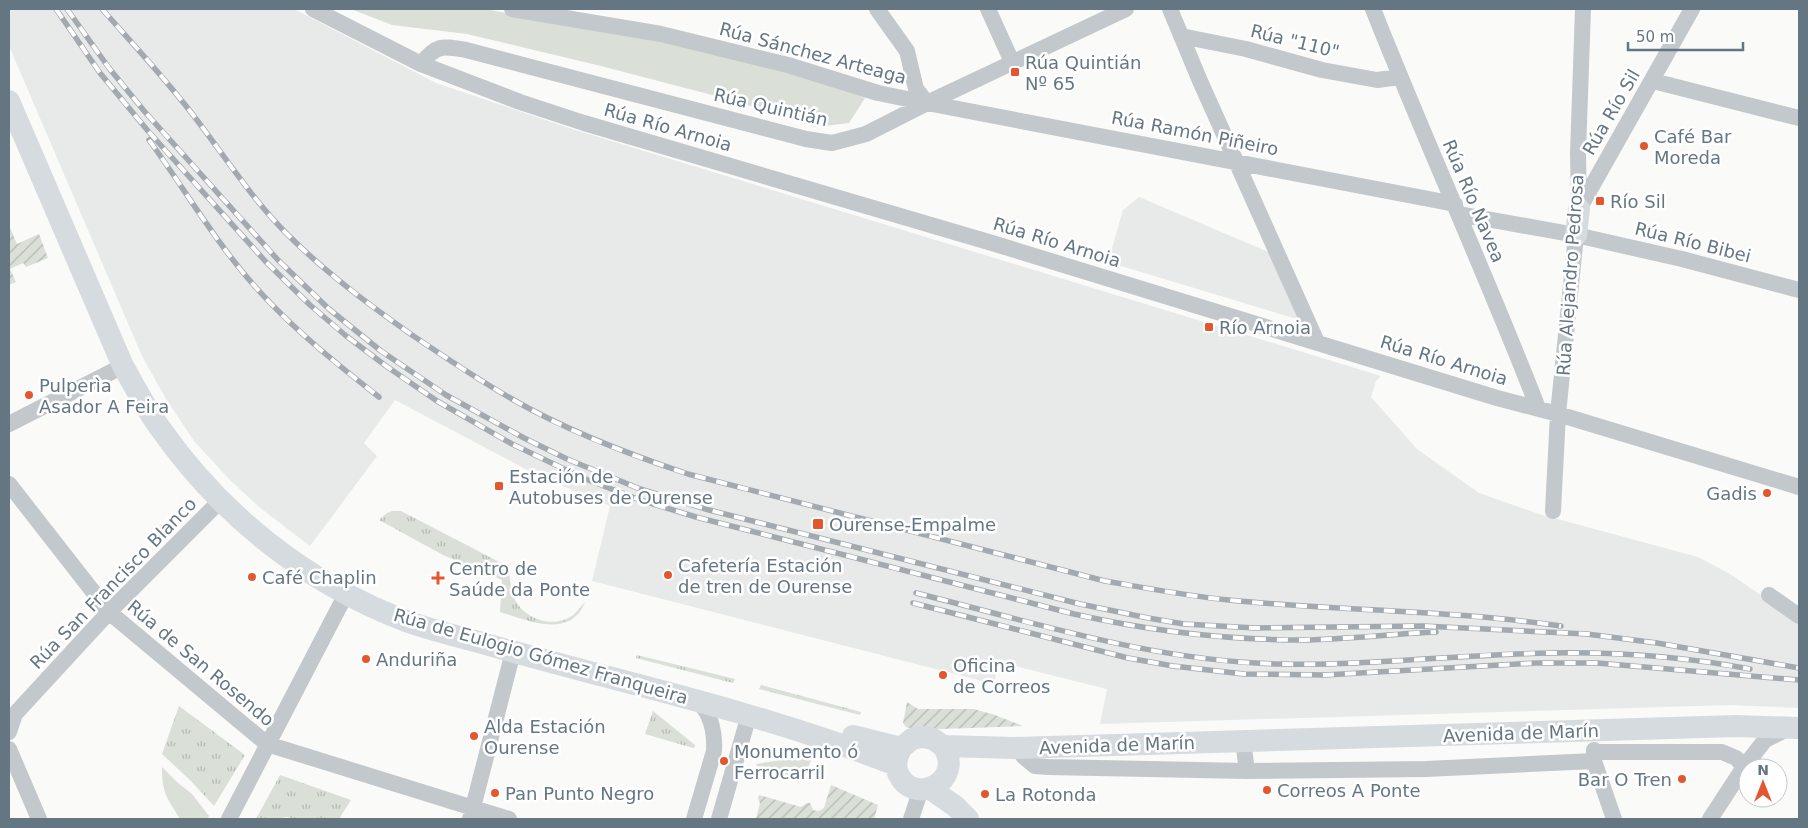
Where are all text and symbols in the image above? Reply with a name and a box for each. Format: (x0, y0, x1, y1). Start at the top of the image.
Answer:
street label: Rúa Sánchez Arteaga (717, 18, 909, 88)
street label: Rúa "110" (1248, 20, 1342, 62)
scale bar (1628, 20, 1743, 52)
text: 50 m (1636, 28, 1674, 46)
place label: Rúa Quintián Nº 65 (1025, 52, 1141, 94)
street label: Rúa Río Sil (1578, 65, 1644, 159)
marker: Rúa Quintián Nº 65 (1009, 66, 1021, 78)
street label: Rúa Quintián (712, 84, 830, 130)
street label: Rúa Río Arnoia (602, 99, 734, 155)
street label: Rúa Ramón Piñeiro (1110, 107, 1280, 159)
place label: Café Bar Moreda (1654, 126, 1732, 168)
street label: Rúa Río Navea (1439, 136, 1509, 266)
marker: Café Bar Moreda (1638, 140, 1650, 152)
street label: Rúa Alejandro Pedrosa (1552, 174, 1588, 376)
place label: Río Sil (1610, 191, 1666, 212)
marker: Río Sil (1594, 195, 1606, 207)
street label: Rúa Río Arnoia (991, 213, 1123, 271)
street label: Rúa Río Bibei (1633, 217, 1753, 267)
place label: Río Arnoia (1219, 317, 1311, 338)
marker: Río Arnoia (1203, 321, 1215, 333)
street label: Rúa Río Arnoia (1378, 331, 1510, 389)
place label: Pulperìa Asador A Feira (39, 375, 169, 417)
marker: Pulperìa Asador A Feira (23, 389, 35, 401)
place label: Estación de Autobuses de Ourense (509, 466, 713, 508)
marker: Estación de Autobuses de Ourense (493, 480, 505, 492)
place label: Gadis (1706, 483, 1757, 504)
marker: Gadis (1761, 487, 1773, 499)
street label: Rúa San Francisco Blanco (26, 493, 200, 673)
place label: Ourense-Empalme (829, 514, 996, 535)
marker: Ourense-Empalme (811, 517, 825, 531)
place label: Cafetería Estación de tren de Ourense (678, 555, 852, 597)
place label: Centro de Saúde da Ponte (449, 558, 590, 600)
place label: Café Chaplin (262, 567, 377, 588)
marker: Cafetería Estación de tren de Ourense (662, 569, 674, 581)
marker: Café Chaplin (246, 571, 258, 583)
marker: Centro de Saúde da Ponte (431, 571, 445, 585)
street label: Rúa de San Rosendo (124, 596, 278, 730)
street label: Rúa de Eulogio Gómez Franqueira (392, 604, 690, 708)
place label: Anduriña (376, 649, 457, 670)
marker: Anduriña (360, 653, 372, 665)
place label: Oficina de Correos (953, 655, 1050, 697)
marker: Oficina de Correos (937, 669, 949, 681)
place label: Alda Estación Ourense (484, 716, 606, 758)
street label: Avenida de Marín (1443, 720, 1599, 746)
marker: Alda Estación Ourense (468, 730, 480, 742)
street label: Avenida de Marín (1039, 732, 1195, 758)
place label: Monumento ó Ferrocarril (734, 741, 858, 783)
marker: Monumento ó Ferrocarril (718, 755, 730, 767)
north arrow (1738, 758, 1788, 808)
text: N (1757, 762, 1769, 778)
place label: Bar O Tren (1578, 769, 1672, 790)
marker: Bar O Tren (1676, 773, 1688, 785)
place label: Correos A Ponte (1277, 780, 1421, 801)
place label: Pan Punto Negro (505, 783, 654, 804)
place label: La Rotonda (995, 784, 1096, 805)
marker: Correos A Ponte (1261, 784, 1273, 796)
marker: Pan Punto Negro (489, 787, 501, 799)
marker: La Rotonda (979, 788, 991, 800)

